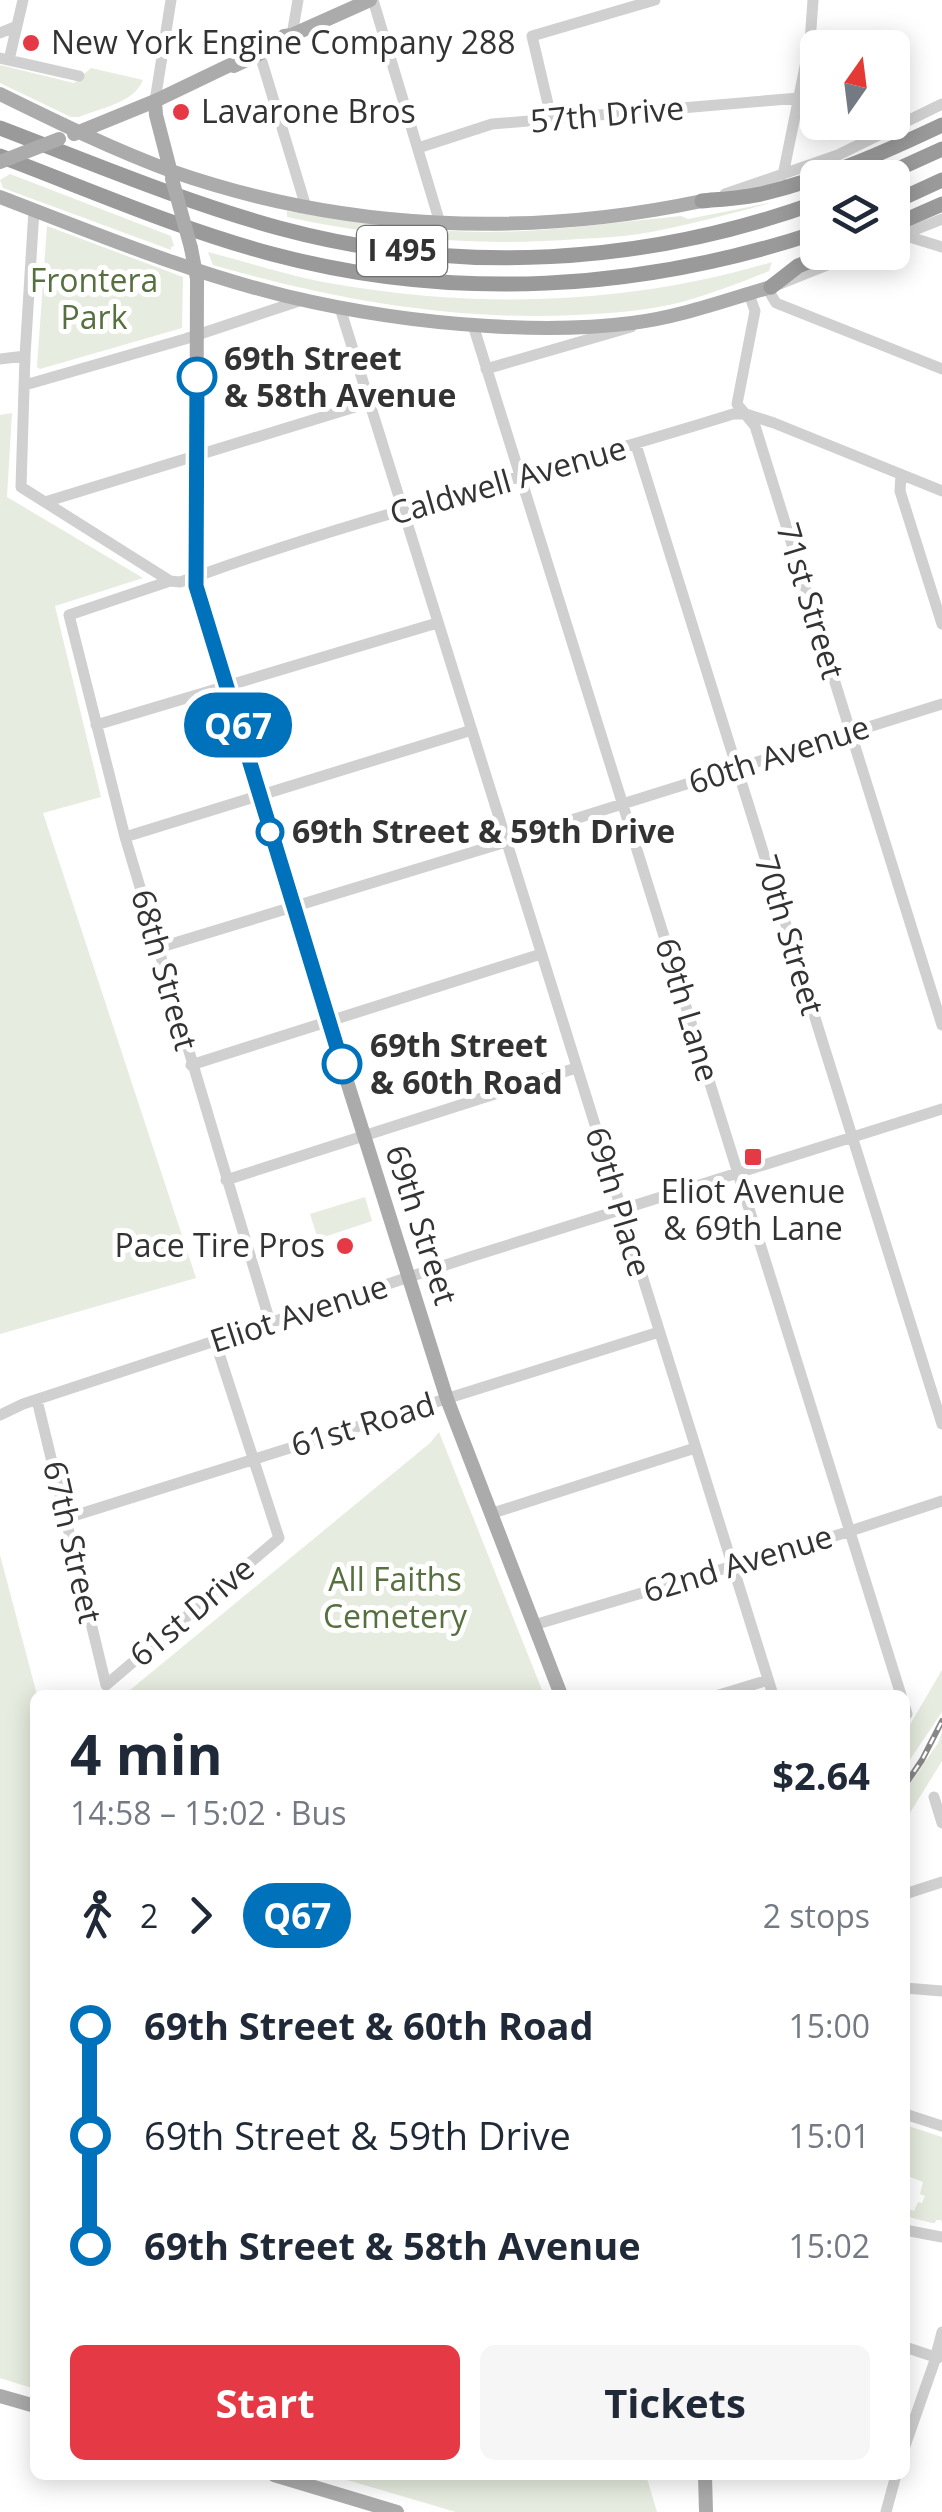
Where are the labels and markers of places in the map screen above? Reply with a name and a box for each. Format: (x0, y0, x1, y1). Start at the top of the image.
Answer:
place label: New York Engine Company 288 (51, 20, 516, 63)
marker: New York Engine Company 288 (20, 32, 42, 54)
place label: Lavarone Bros (201, 89, 416, 132)
marker: Lavarone Bros (170, 101, 192, 123)
place label: 69th Street & 58th Avenue (224, 336, 456, 416)
marker: 69th Street & 58th Avenue (178, 358, 216, 396)
place label: 69th Street & 59th Drive (292, 809, 675, 852)
marker: 69th Street & 59th Drive (257, 819, 283, 845)
place label: 69th Street & 60th Road (370, 1023, 563, 1103)
marker: 69th Street & 60th Road (323, 1045, 361, 1083)
marker: Eliot Avenue & 69th Lane (742, 1146, 764, 1168)
place label: Eliot Avenue & 69th Lane (661, 1169, 845, 1249)
place label: Pace Tire Pros (114, 1223, 325, 1266)
marker: Pace Tire Pros (334, 1235, 356, 1257)

